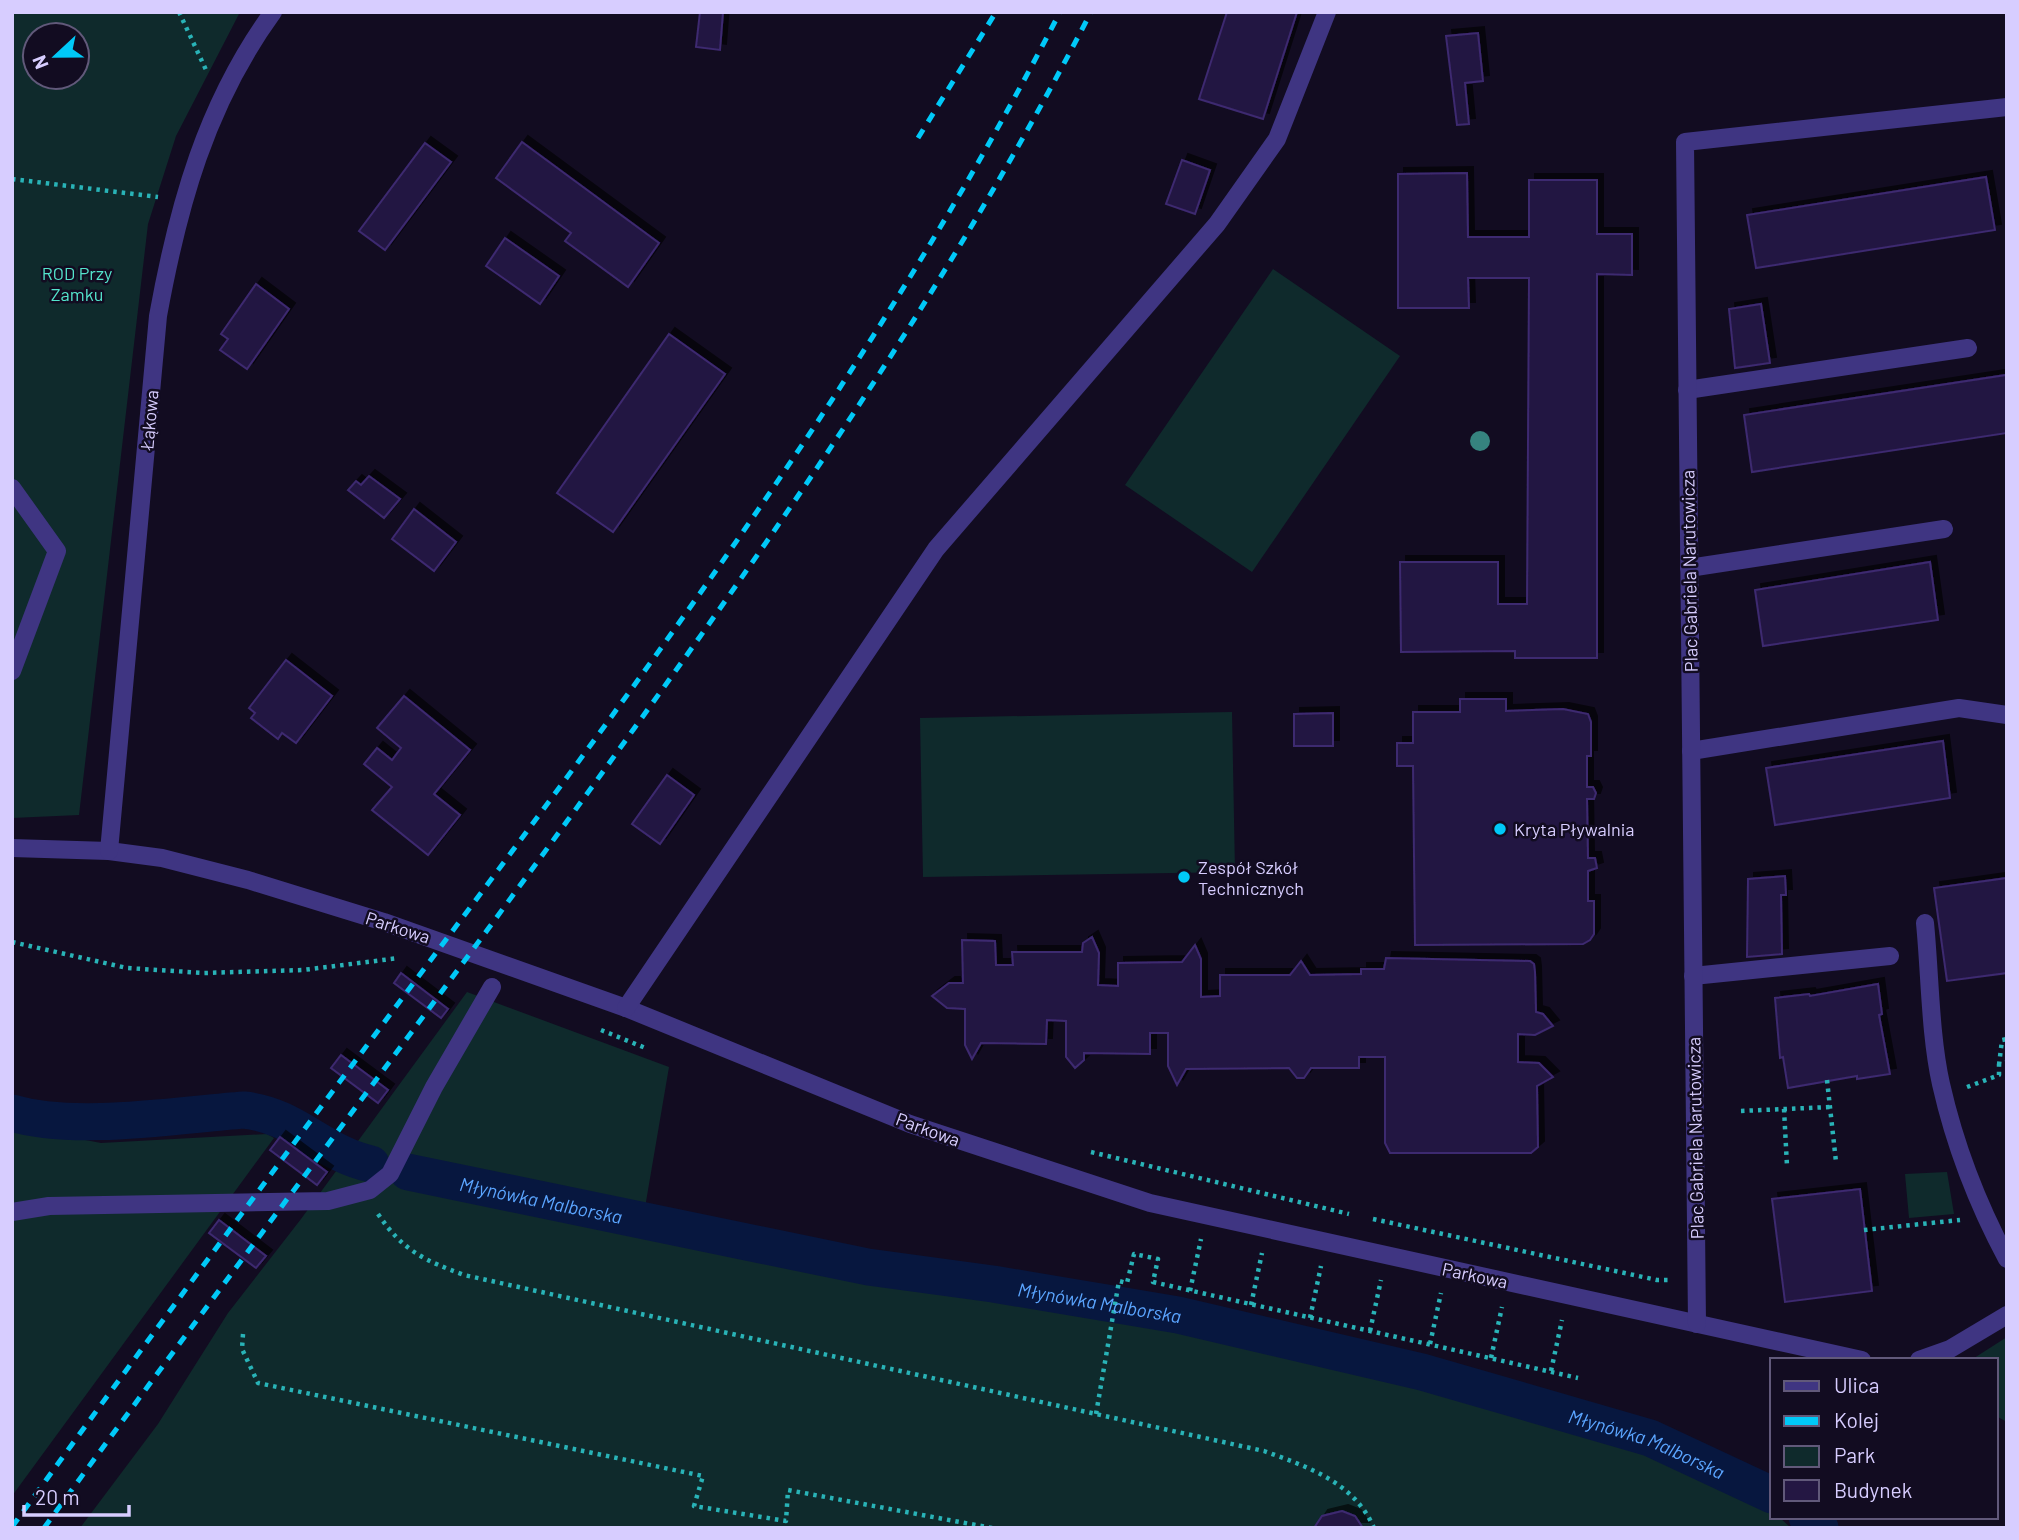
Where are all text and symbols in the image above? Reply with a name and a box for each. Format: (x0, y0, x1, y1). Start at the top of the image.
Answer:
north arrow (21, 21, 91, 91)
text: N (27, 52, 53, 73)
park label: ROD Przy Zamku (42, 262, 112, 305)
street label: Łąkowa (135, 389, 163, 452)
street label: Plac Gabriela Narutowicza (1676, 470, 1702, 672)
place label: Kryta Pływalnia (1514, 818, 1634, 840)
marker: Kryta Pływalnia (1492, 821, 1508, 837)
place label: Zespół Szkół Technicznych (1198, 856, 1304, 899)
marker: Zespół Szkół Technicznych (1176, 869, 1192, 885)
street label: Parkowa (363, 906, 433, 948)
street label: Plac Gabriela Narutowicza (1682, 1037, 1708, 1239)
street label: Parkowa (893, 1107, 963, 1151)
water label: Młynówka Malborska (458, 1172, 625, 1227)
street label: Parkowa (1440, 1257, 1510, 1293)
water label: Młynówka Malborska (1016, 1277, 1183, 1327)
legend (1770, 1358, 1998, 1519)
text: Ulica (1834, 1372, 1879, 1397)
water label: Młynówka Malborska (1566, 1404, 1729, 1483)
text: Kolej (1834, 1407, 1879, 1432)
text: Park (1834, 1442, 1875, 1467)
scale bar (24, 1474, 130, 1518)
text: Budynek (1834, 1477, 1912, 1502)
text: 20 m (35, 1484, 80, 1509)

